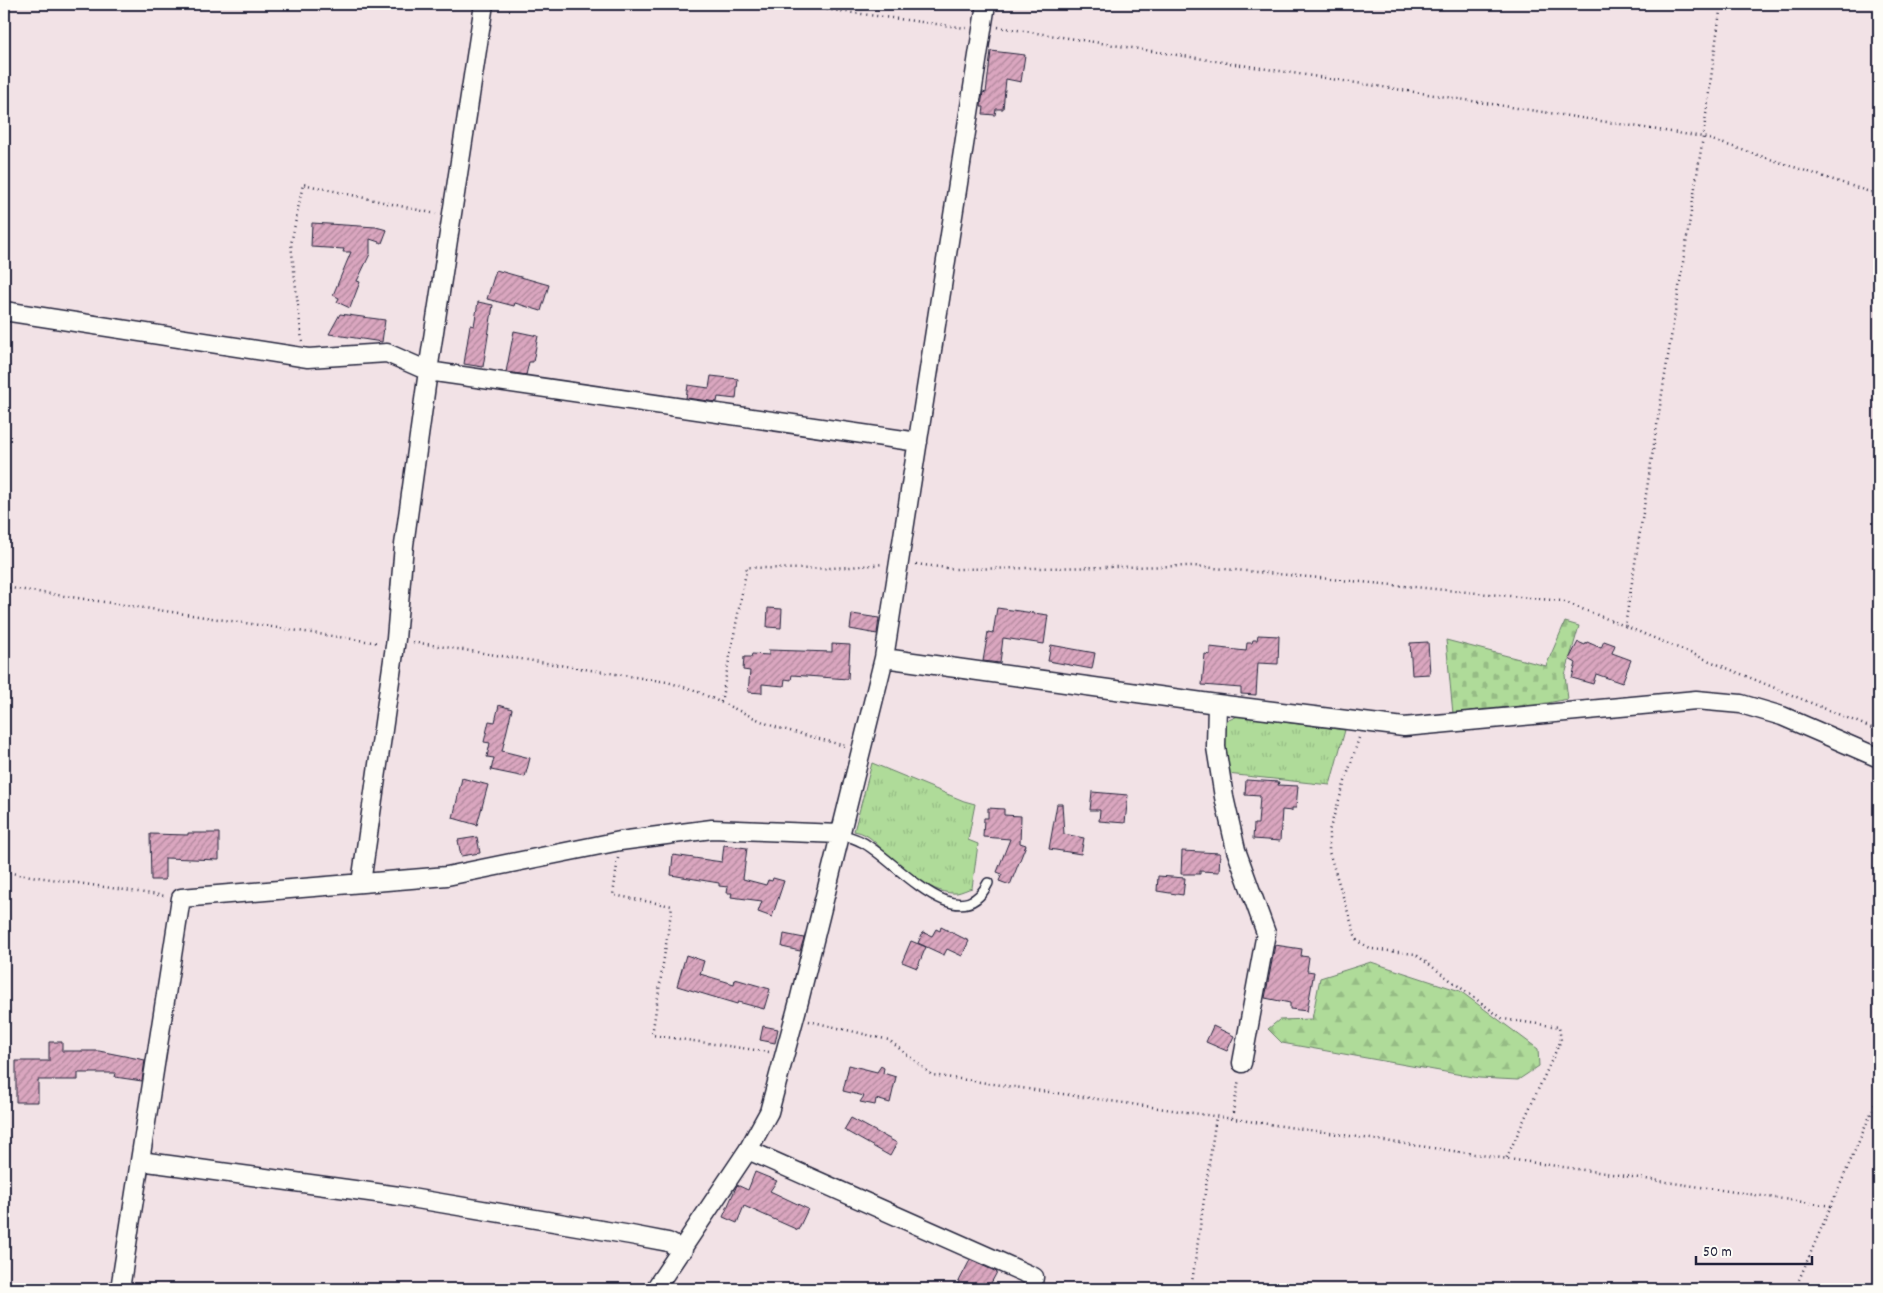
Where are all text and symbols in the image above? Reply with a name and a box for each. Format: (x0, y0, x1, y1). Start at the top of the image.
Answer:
scale bar (1696, 1233, 1812, 1265)
text: 50 m (1703, 1242, 1732, 1264)

